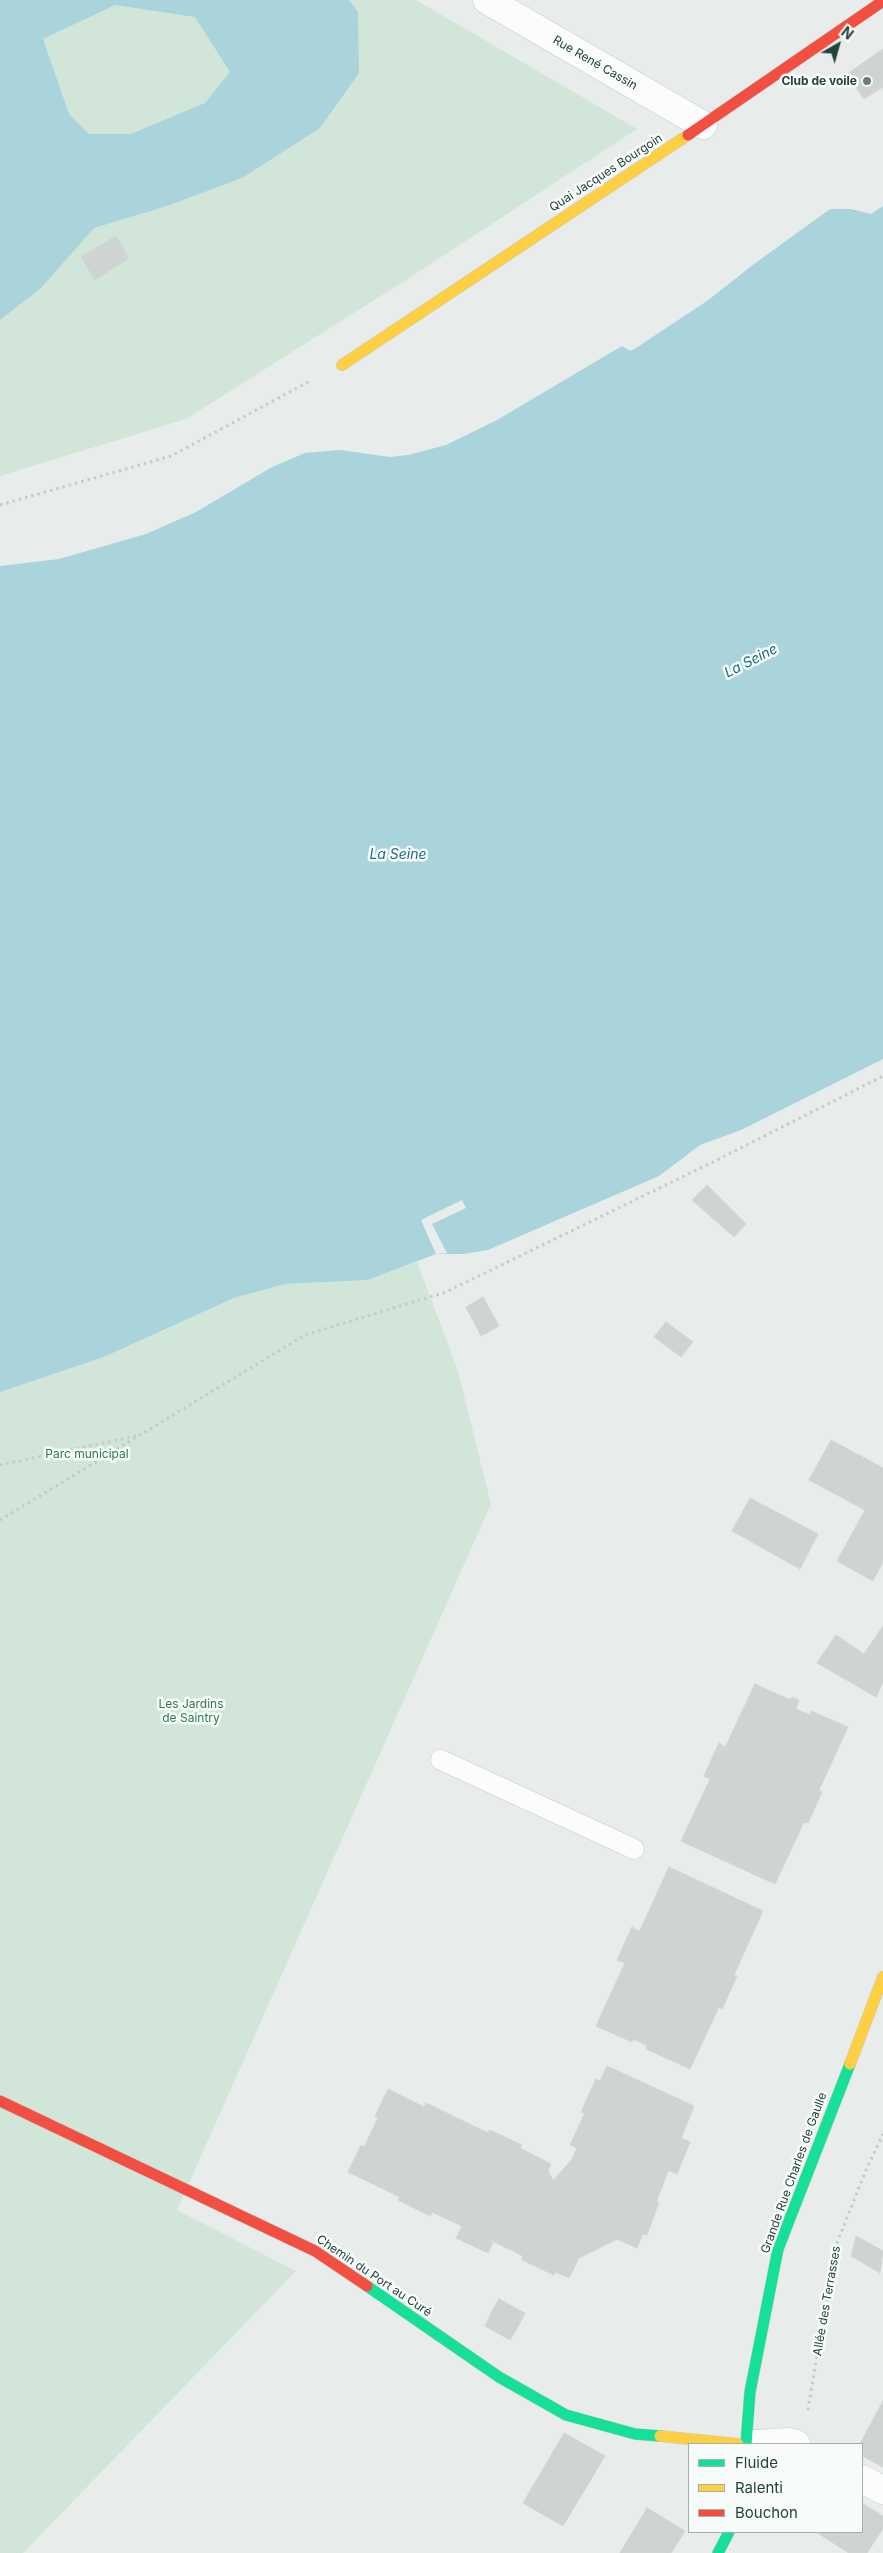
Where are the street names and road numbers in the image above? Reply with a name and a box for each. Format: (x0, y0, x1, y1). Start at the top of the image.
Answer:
street label: Rue René Cassin (550, 33, 640, 93)
street label: Quai Jacques Bourgoin (547, 131, 665, 215)
street label: Grande Rue Charles de Gaulle (758, 2090, 830, 2256)
street label: Chemin du Port au Curé (314, 2232, 434, 2320)
street label: Allée des Terrasses (810, 2245, 844, 2357)

